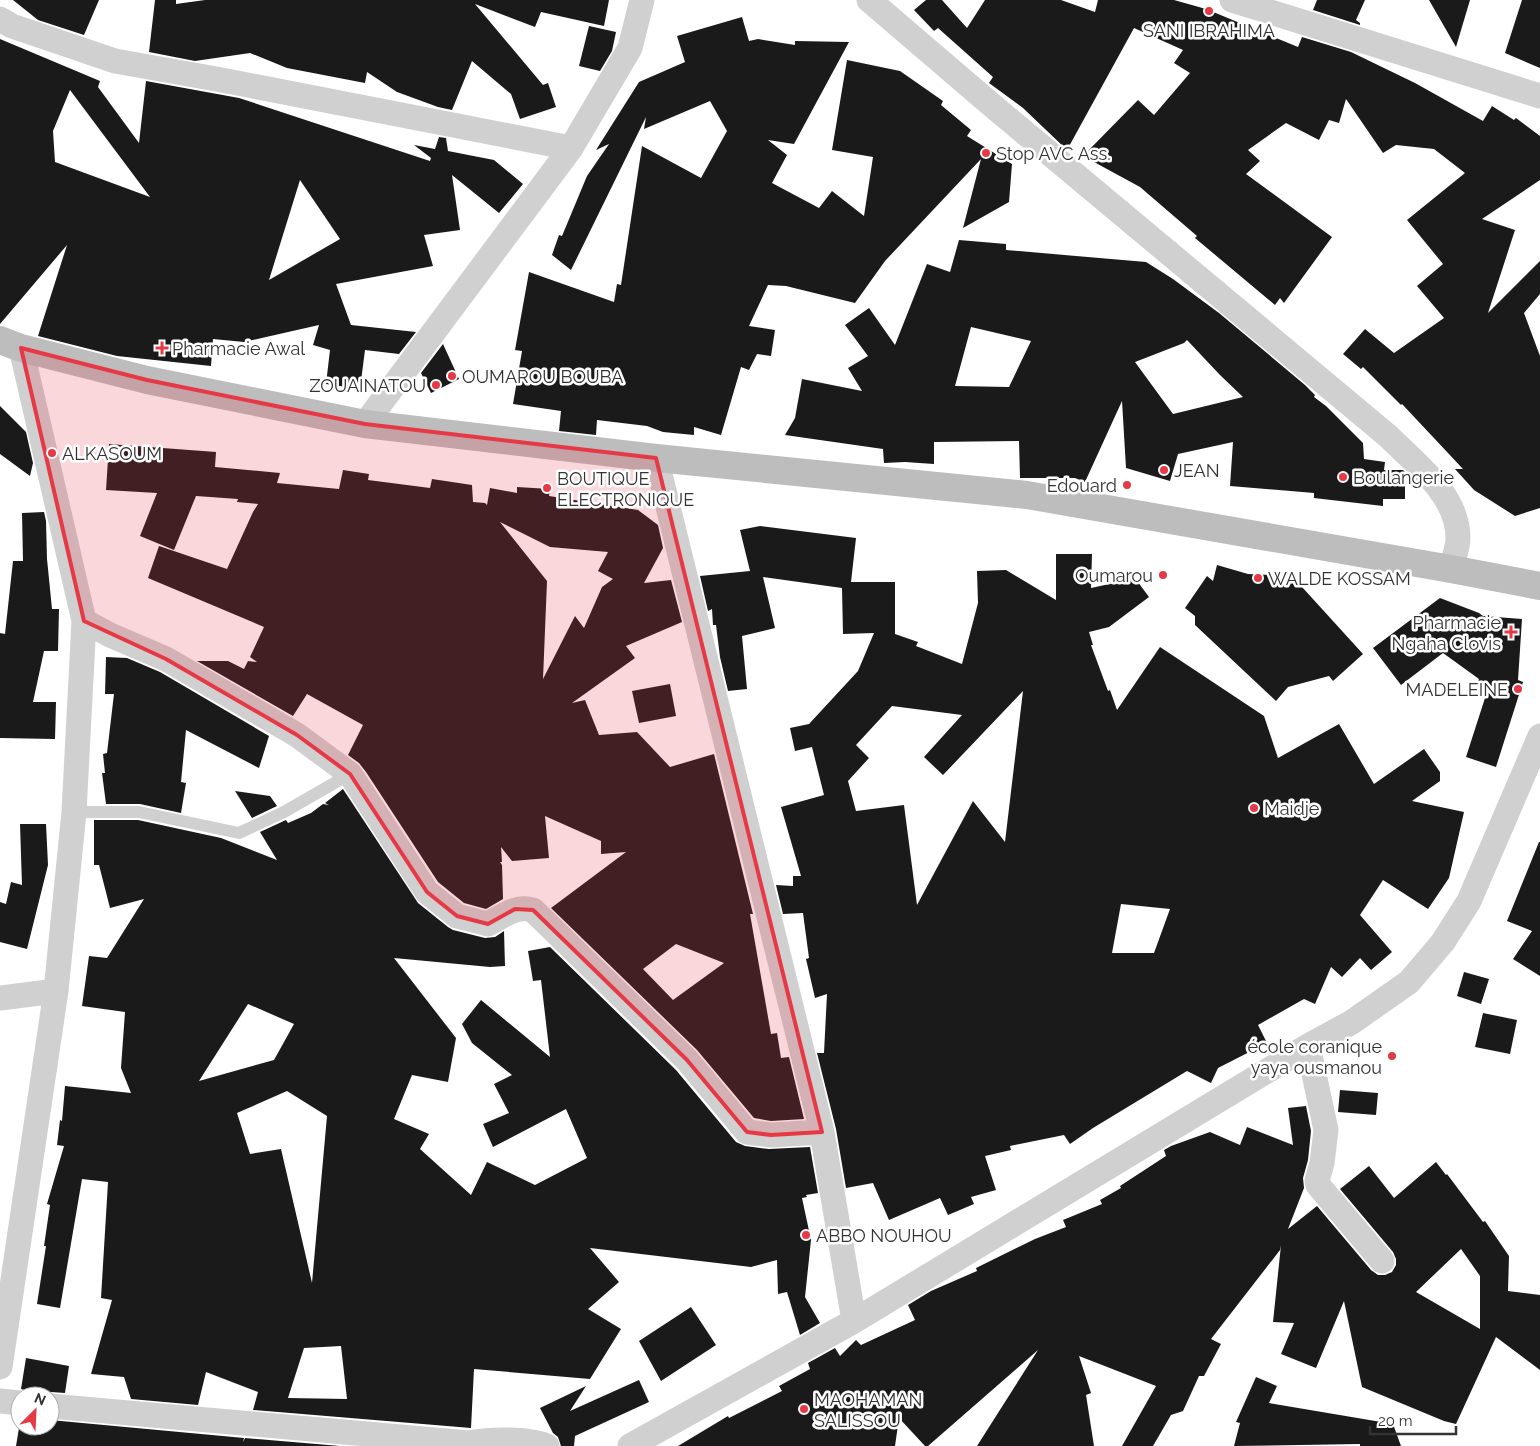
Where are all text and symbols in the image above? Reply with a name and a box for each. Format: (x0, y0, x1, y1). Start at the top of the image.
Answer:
marker: SANI IBRAHIMA (1203, 5, 1215, 17)
place label: SANI IBRAHIMA (1143, 20, 1275, 41)
place label: Stop AVC Ass. (996, 143, 1111, 164)
marker: Stop AVC Ass. (980, 147, 992, 159)
place label: Pharmacie Awal (172, 338, 305, 359)
marker: Pharmacie Awal (156, 342, 168, 354)
place label: OUMAROU BOUBA (462, 366, 624, 387)
marker: OUMAROU BOUBA (446, 370, 458, 382)
place label: ZOUAINATOU (309, 375, 426, 396)
marker: ZOUAINATOU (430, 379, 442, 391)
place label: ALKASOUM (62, 443, 162, 464)
marker: ALKASOUM (46, 447, 58, 459)
place label: JEAN (1174, 460, 1220, 481)
marker: JEAN (1158, 464, 1170, 476)
place label: Boulangerie (1353, 467, 1455, 488)
place label: BOUTIQUE ELECTRONIQUE (557, 468, 694, 510)
marker: Boulangerie (1337, 471, 1349, 483)
place label: Edouard (1047, 475, 1117, 496)
marker: Edouard (1121, 479, 1133, 491)
marker: BOUTIQUE ELECTRONIQUE (541, 482, 553, 494)
place label: Oumarou (1075, 565, 1153, 586)
place label: WALDE KOSSAM (1268, 568, 1411, 589)
marker: Oumarou (1157, 569, 1169, 581)
marker: WALDE KOSSAM (1252, 572, 1264, 584)
place label: Pharmacie Ngaha Clovis (1392, 612, 1501, 654)
marker: Pharmacie Ngaha Clovis (1505, 626, 1517, 638)
place label: MADELEINE (1405, 679, 1508, 700)
marker: MADELEINE (1512, 683, 1524, 695)
place label: Maidje (1264, 798, 1320, 819)
marker: Maidje (1248, 802, 1260, 814)
place label: école coranique yaya ousmanou (1248, 1036, 1382, 1078)
marker: école coranique yaya ousmanou (1386, 1050, 1398, 1062)
place label: ABBO NOUHOU (816, 1225, 952, 1246)
marker: ABBO NOUHOU (800, 1229, 812, 1241)
north arrow (10, 1386, 60, 1436)
place label: MAOHAMAN SALISSOU (814, 1389, 922, 1431)
text: N (32, 1390, 48, 1409)
marker: MAOHAMAN SALISSOU (798, 1403, 810, 1415)
scale bar (1370, 1404, 1456, 1436)
text: 20 m (1378, 1412, 1413, 1430)

